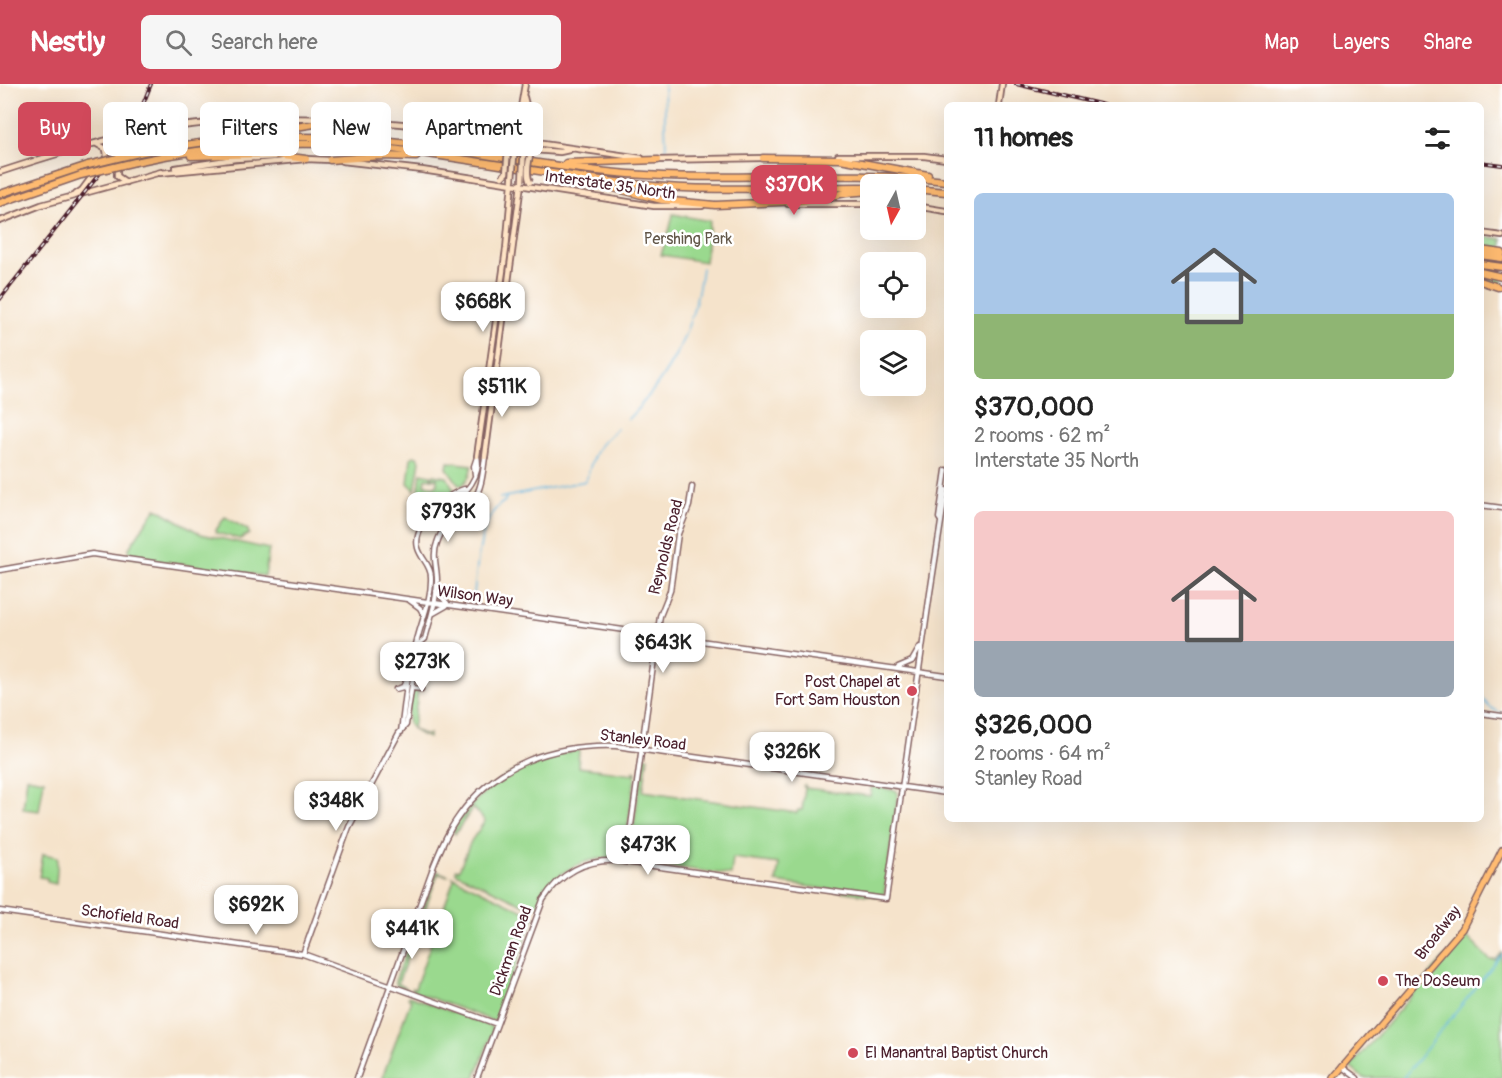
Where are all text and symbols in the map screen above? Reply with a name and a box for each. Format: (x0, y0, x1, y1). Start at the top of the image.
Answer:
search box (141, 15, 561, 69)
text: Nestly (30, 25, 105, 60)
icon: search (162, 26, 195, 59)
text: Search here (210, 28, 318, 56)
text: Map (1264, 29, 1299, 56)
text: Layers (1332, 29, 1390, 56)
text: Share (1423, 29, 1472, 56)
chip: Buy (18, 102, 91, 156)
chip: Rent (103, 102, 188, 156)
chip: Filters (200, 102, 299, 156)
chip: New (311, 102, 391, 156)
chip: Apartment (403, 102, 543, 156)
text: 11 homes (974, 122, 1073, 154)
icon: filters (1421, 122, 1454, 155)
pin: $370K (752, 165, 836, 216)
street label: Interstate 35 North (543, 166, 677, 204)
text: $370K (765, 172, 823, 197)
north arrow (860, 174, 926, 240)
map controls (860, 174, 926, 396)
park label: Pershing Park (644, 229, 733, 249)
icon: home (1160, 232, 1268, 340)
button: locate (860, 252, 926, 318)
pin: $668K (441, 282, 525, 333)
text: $668K (455, 289, 511, 314)
button: layers (860, 330, 926, 396)
pin: $511K (460, 367, 544, 418)
text: $511K (477, 374, 527, 399)
text: $370,000 (974, 391, 1094, 423)
text: 2 rooms · 62 m² (974, 423, 1110, 448)
text: Interstate 35 North (974, 448, 1139, 473)
pin: $793K (406, 492, 490, 543)
street label: Reynolds Road (645, 497, 687, 597)
text: $793K (421, 499, 475, 524)
icon: home (1160, 550, 1268, 658)
street label: Wilson Way (436, 581, 514, 611)
pin: $643K (621, 623, 705, 674)
text: $643K (634, 630, 692, 655)
pin: $273K (380, 642, 464, 693)
text: $273K (394, 649, 450, 674)
place label: Post Chapel at Fort Sam Houston (775, 672, 901, 710)
marker: Post Chapel at Fort Sam Houston (905, 684, 919, 698)
text: $326,000 (974, 709, 1092, 741)
street label: Stanley Road (599, 725, 687, 755)
pin: $326K (750, 732, 834, 783)
text: $326K (764, 739, 820, 764)
text: 2 rooms · 64 m² (974, 741, 1111, 766)
text: Stanley Road (974, 766, 1083, 791)
pin: $348K (294, 781, 378, 832)
text: $348K (308, 788, 364, 813)
pin: $473K (606, 825, 690, 876)
text: $473K (620, 832, 676, 857)
pin: $692K (214, 885, 298, 936)
text: $692K (228, 892, 284, 917)
street label: Schofield Road (80, 900, 180, 934)
street label: Broadway (1411, 902, 1465, 964)
street label: Dickman Road (485, 903, 537, 999)
pin: $441K (370, 909, 454, 960)
text: $441K (385, 916, 439, 941)
place label: The DoSeum (1395, 971, 1480, 991)
marker: The DoSeum (1376, 974, 1390, 988)
place label: El Manantral Baptist Church (865, 1043, 1048, 1063)
marker: El Manantral Baptist Church (846, 1046, 860, 1060)

